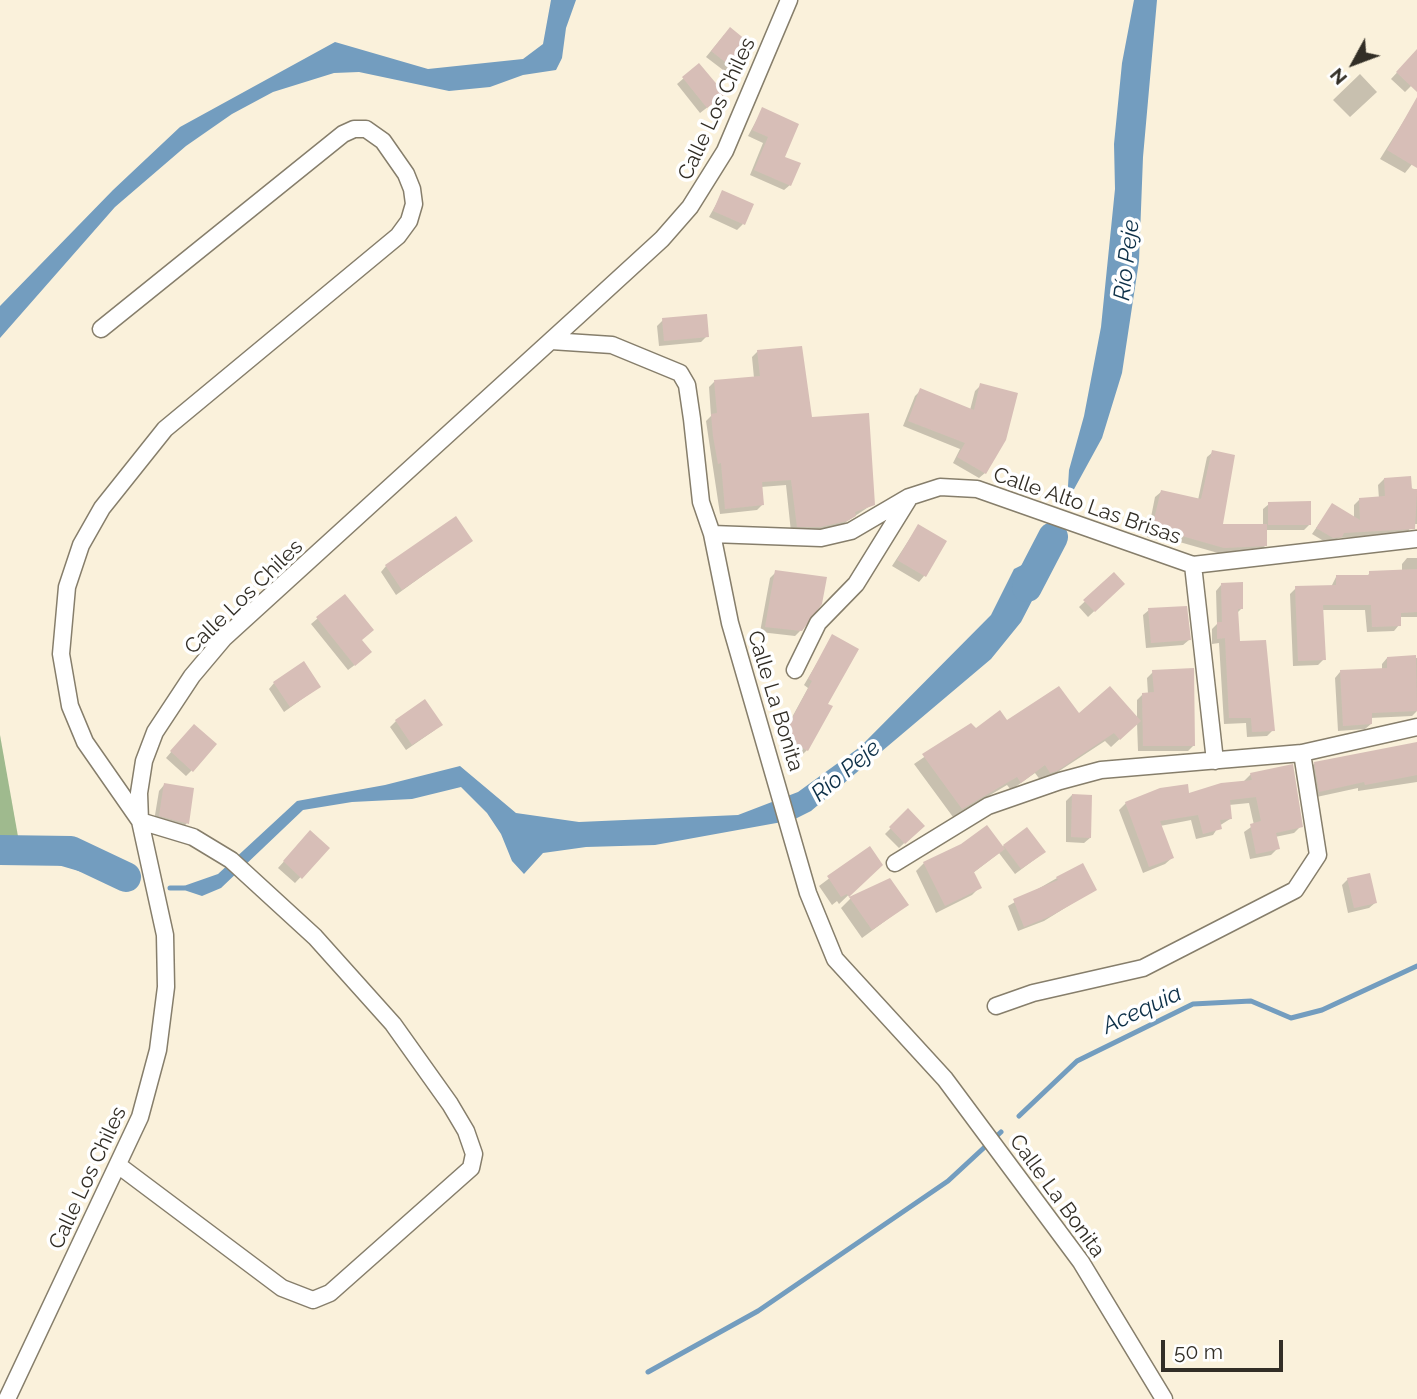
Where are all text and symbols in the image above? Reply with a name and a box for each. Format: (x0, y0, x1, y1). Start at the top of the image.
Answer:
north arrow (1319, 28, 1389, 98)
street label: Calle Los Chiles (673, 34, 761, 184)
text: N (1325, 64, 1351, 89)
water label: Río Peje (1108, 218, 1146, 302)
street label: Calle Alto Las Brisas (990, 462, 1184, 550)
street label: Calle Los Chiles (180, 534, 308, 660)
street label: Calle La Bonita (742, 628, 808, 774)
water label: Río Peje (806, 734, 886, 808)
water label: Acequia (1098, 980, 1186, 1040)
street label: Calle Los Chiles (44, 1103, 132, 1253)
street label: Calle La Bonita (1004, 1130, 1110, 1262)
scale bar (1165, 1326, 1288, 1370)
text: 50 m (1174, 1339, 1223, 1364)

